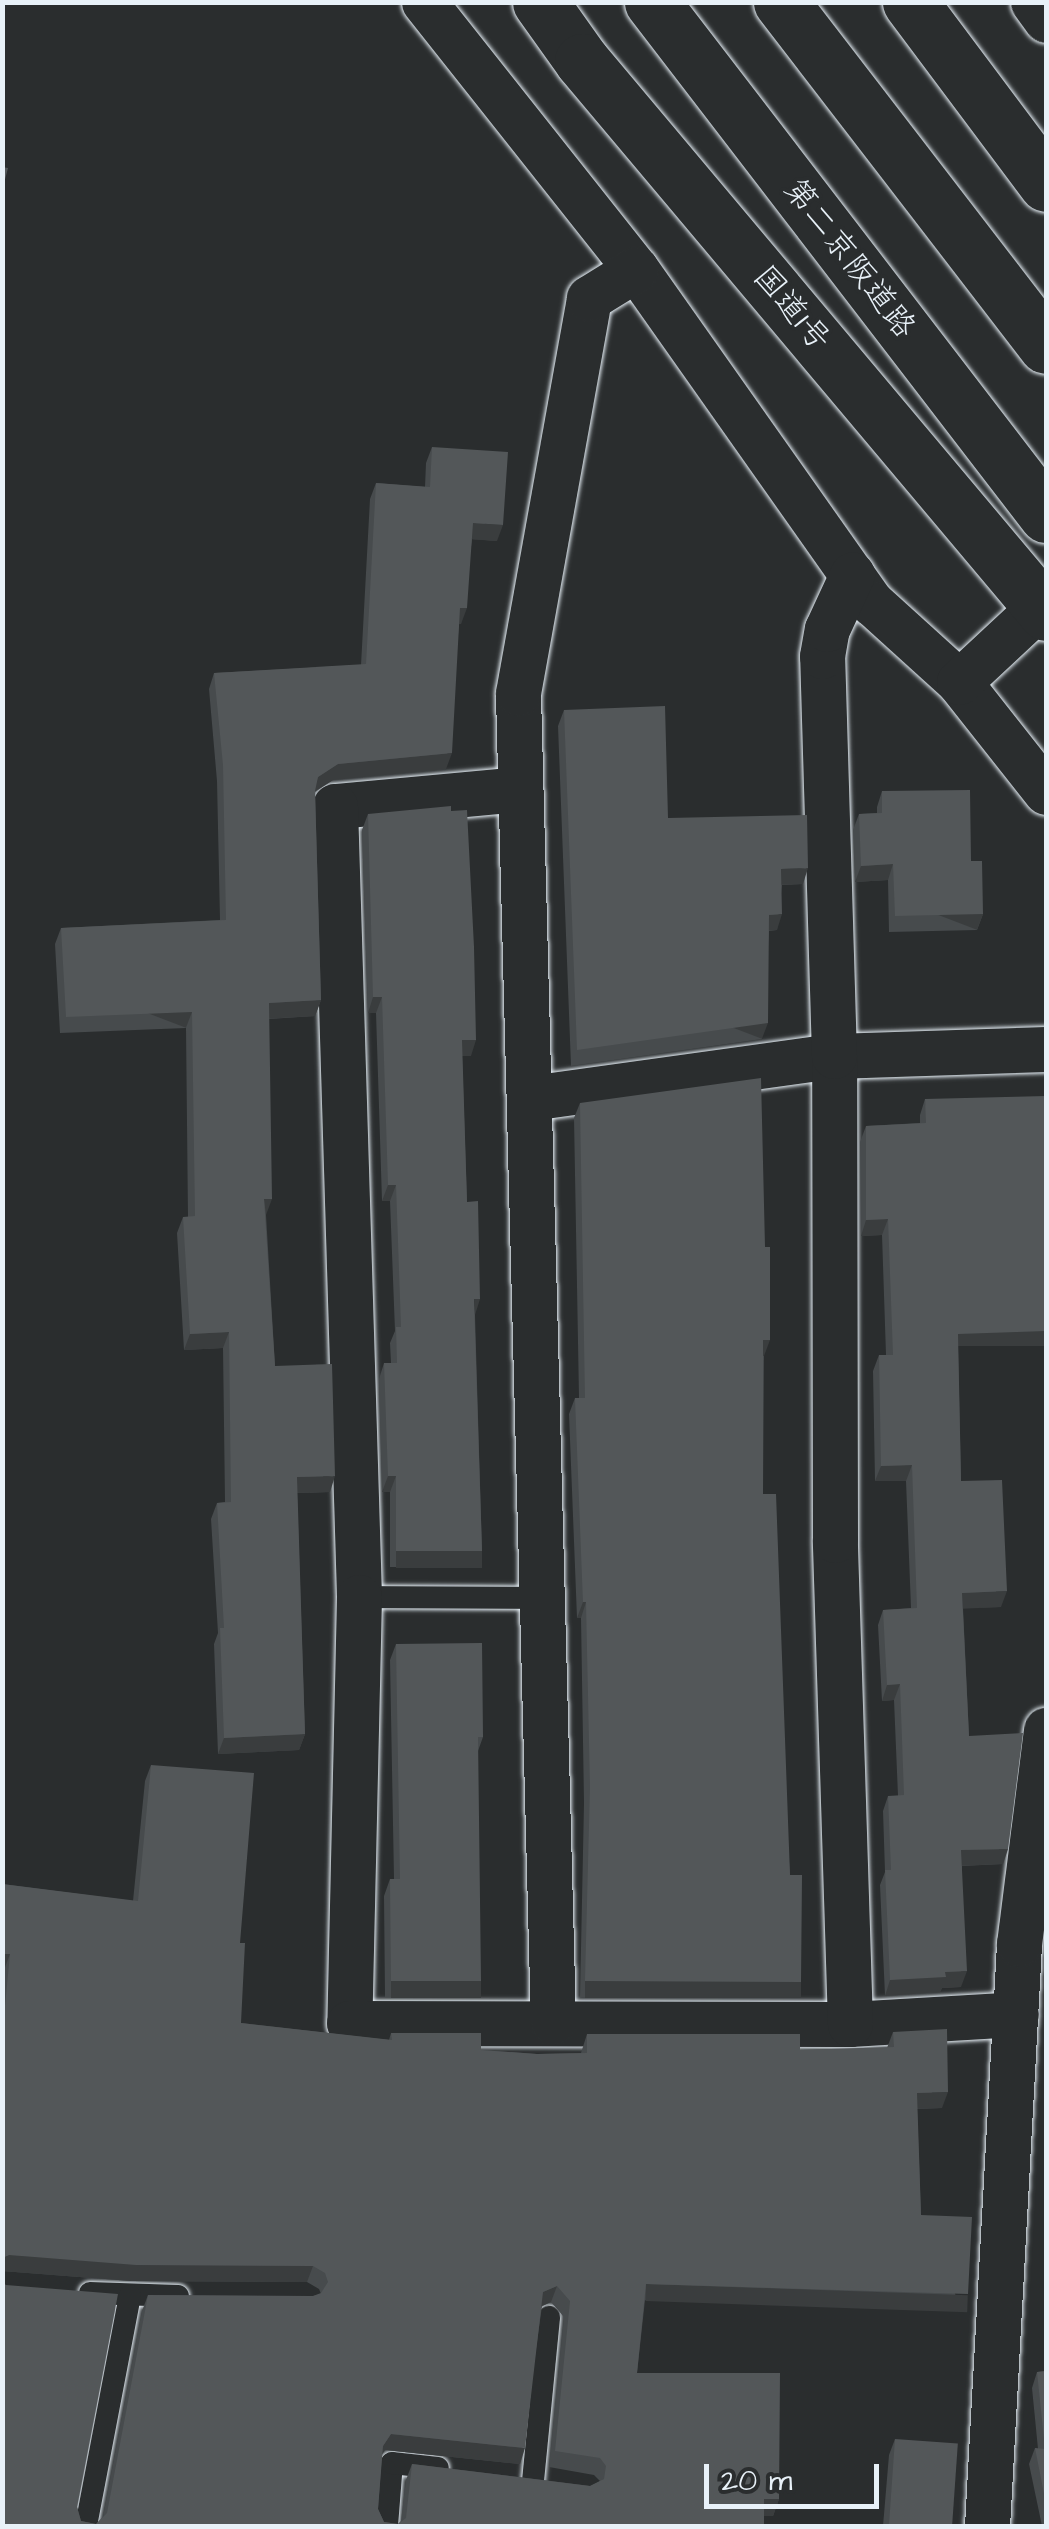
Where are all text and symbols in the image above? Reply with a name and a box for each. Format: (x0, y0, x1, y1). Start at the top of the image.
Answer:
street label: 第二京阪道路 (775, 172, 923, 346)
street label: 国道1号 (744, 258, 838, 360)
scale bar (709, 2444, 884, 2506)
text: 20 m (721, 2460, 792, 2502)

